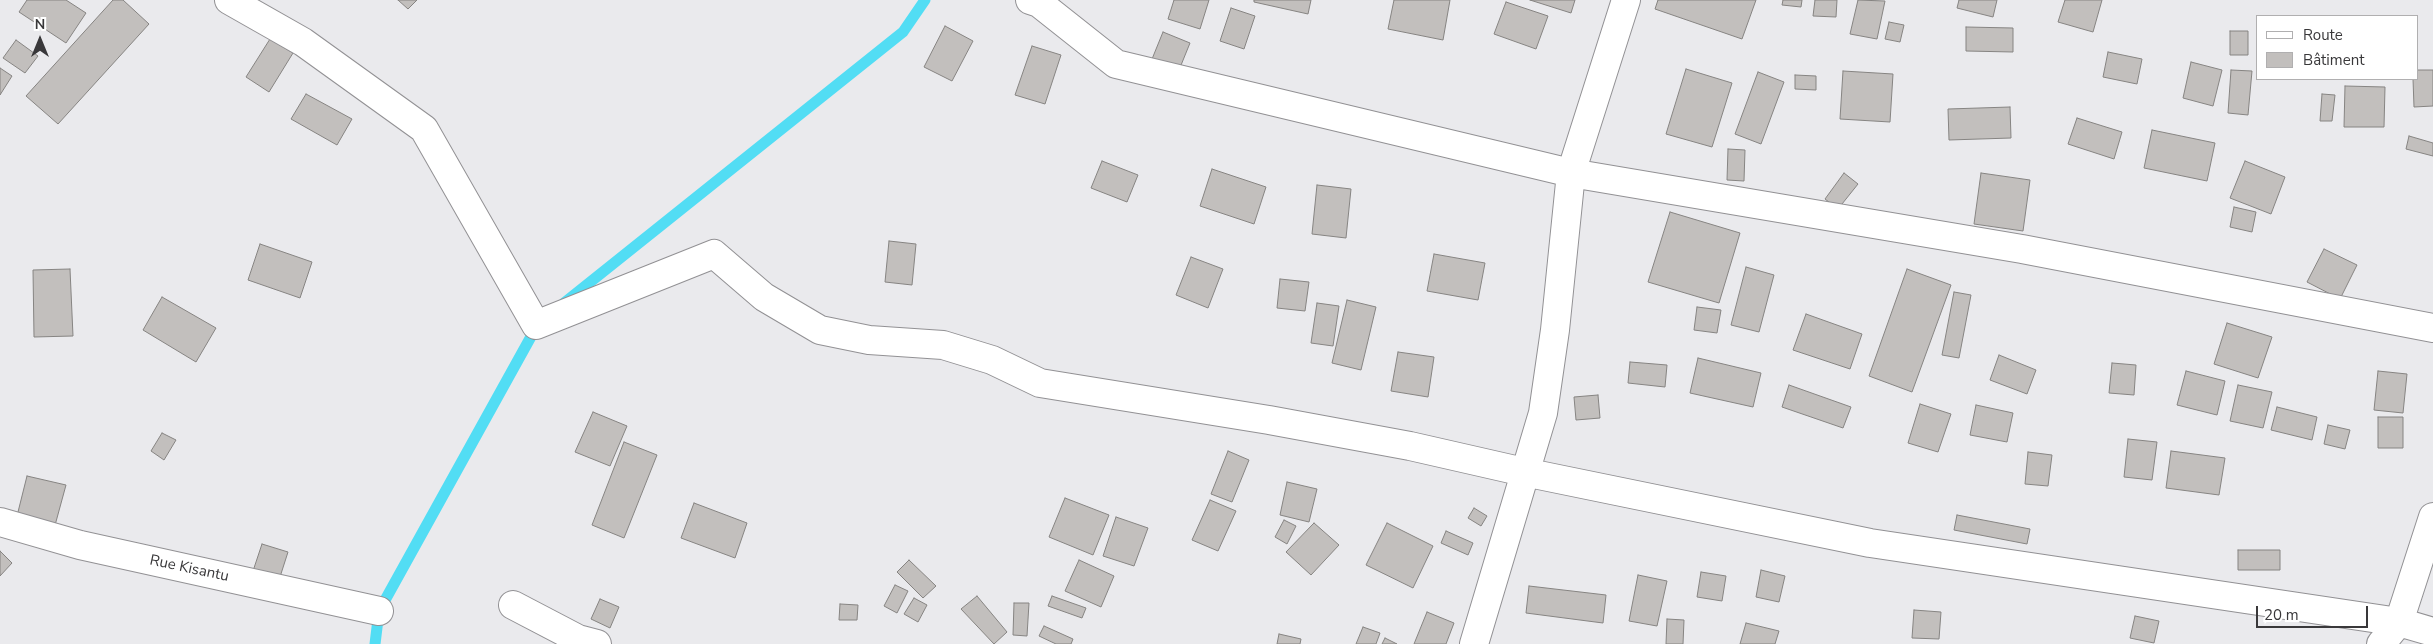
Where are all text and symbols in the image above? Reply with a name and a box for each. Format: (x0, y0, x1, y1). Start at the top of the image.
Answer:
north arrow (15, 15, 65, 65)
text: N (35, 15, 45, 34)
legend (2256, 15, 2418, 80)
text: Route (2303, 25, 2343, 45)
text: Bâtiment (2303, 50, 2364, 70)
street label: Rue Kisantu (148, 552, 230, 586)
scale bar (2258, 596, 2370, 628)
text: 20 m (2264, 605, 2299, 625)

